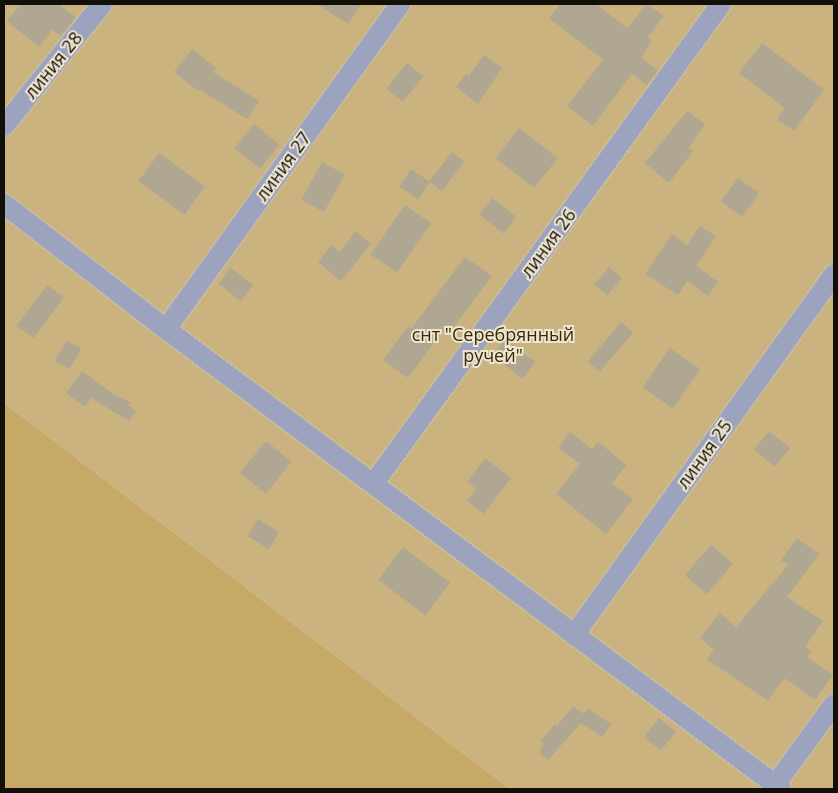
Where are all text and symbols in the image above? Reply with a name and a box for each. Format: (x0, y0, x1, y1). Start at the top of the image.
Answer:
street label: линия 28 (19, 27, 87, 103)
street label: линия 27 (251, 127, 315, 205)
street label: линия 26 (516, 204, 580, 282)
park label: снт "Серебрянный ручей" (412, 324, 574, 366)
street label: линия 25 (672, 415, 736, 493)

